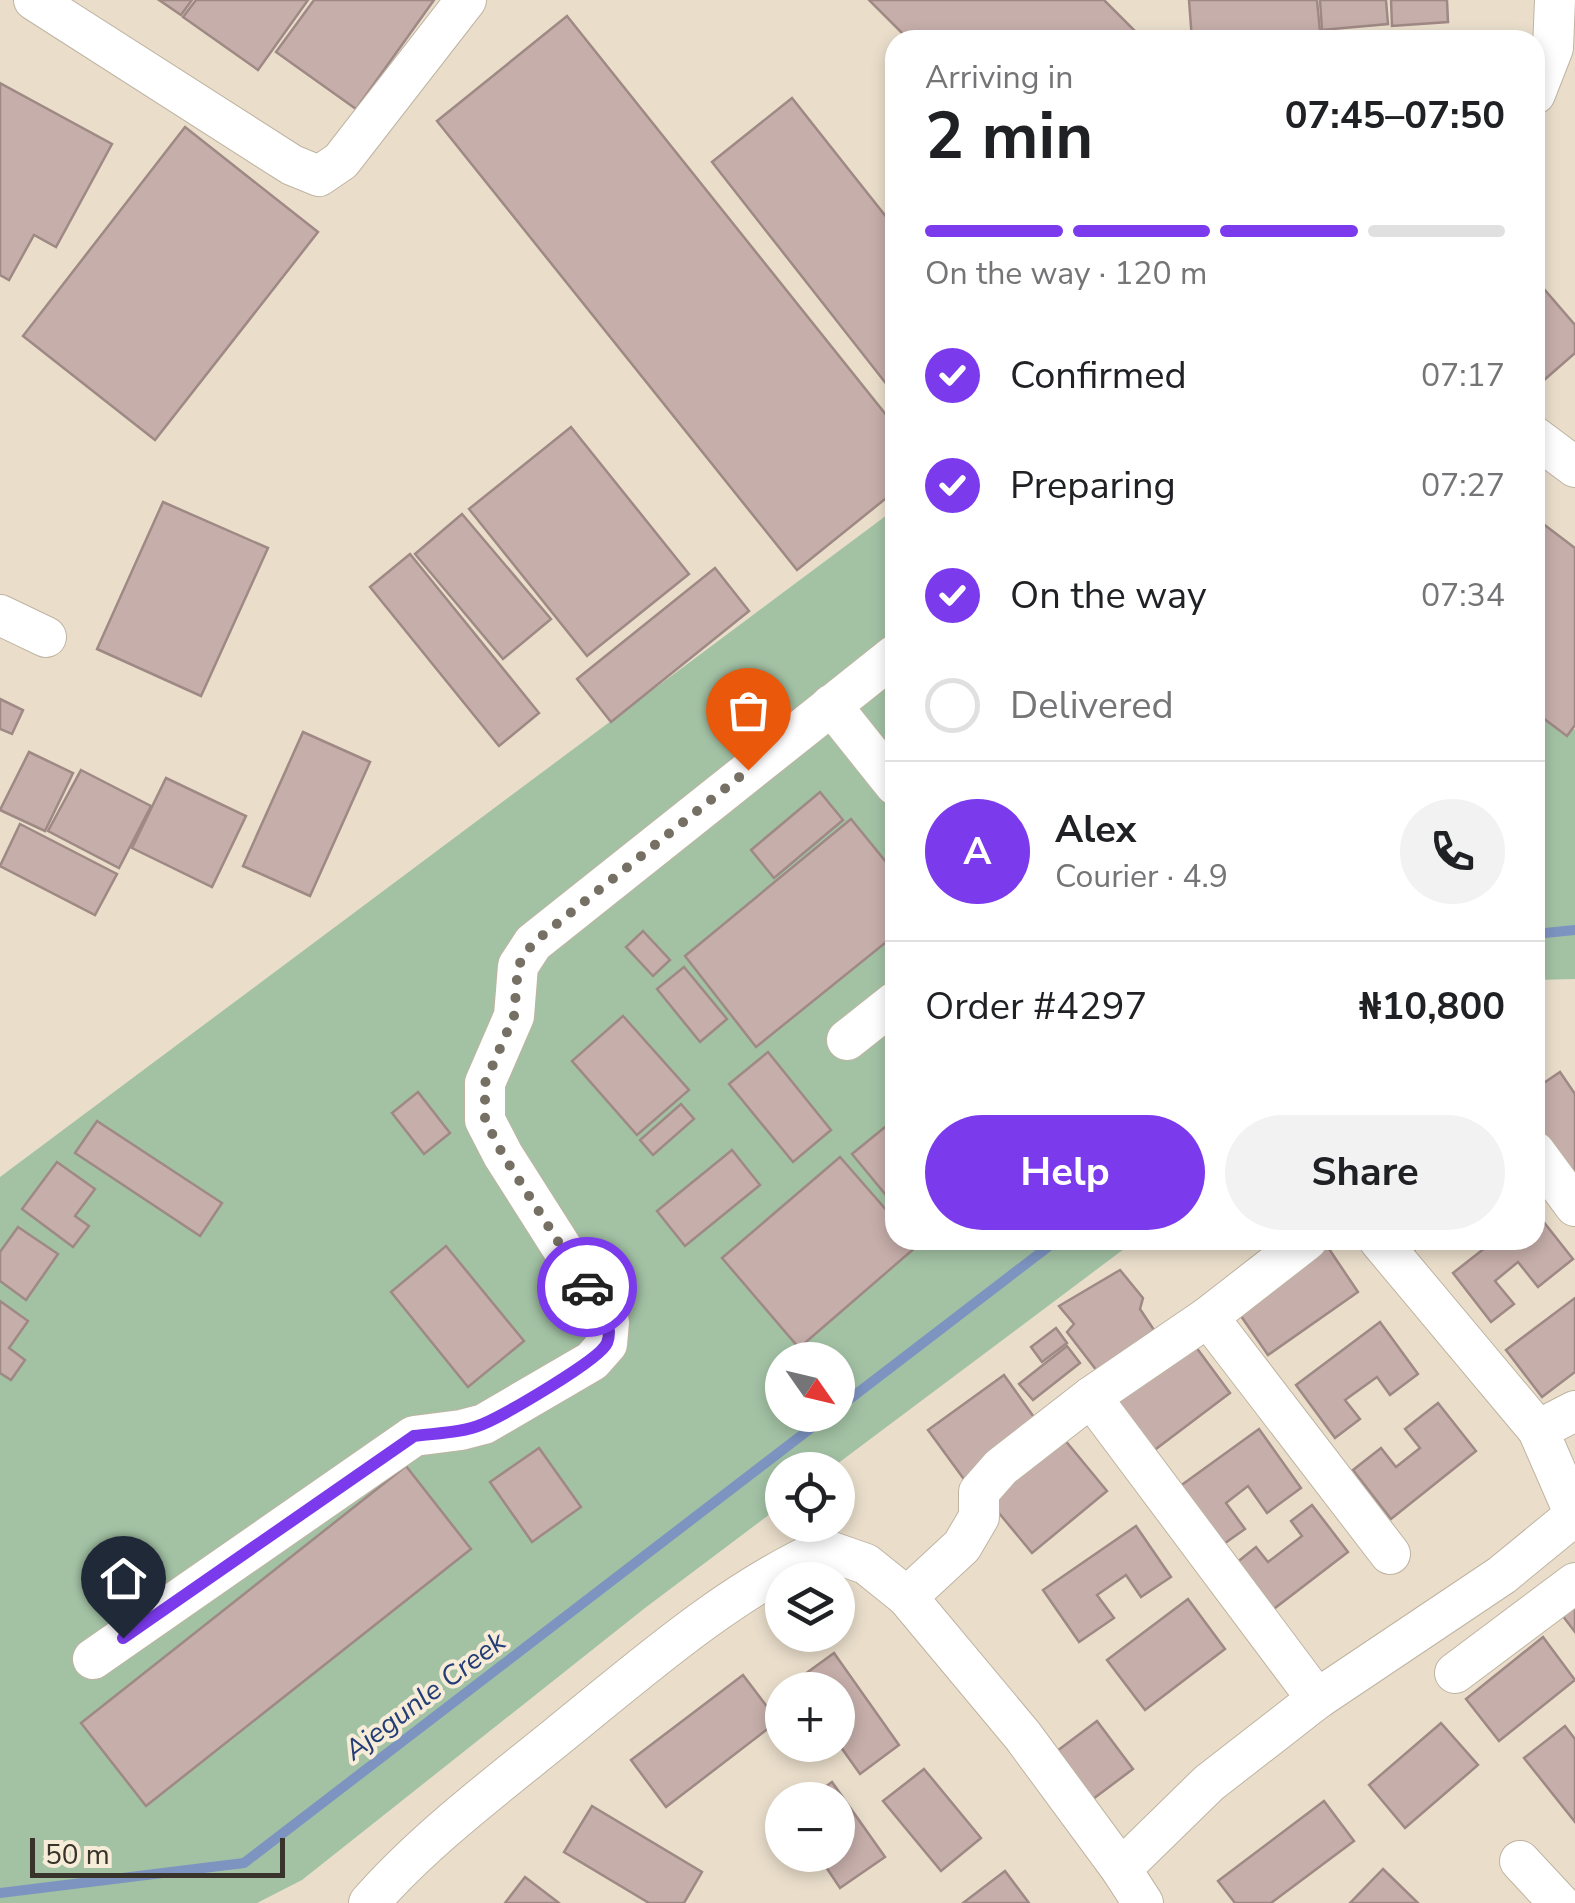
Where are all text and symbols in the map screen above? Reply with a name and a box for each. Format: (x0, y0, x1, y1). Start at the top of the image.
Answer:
text: Arriving in (925, 56, 1073, 99)
text: 07:45–07:50 (1285, 90, 1505, 141)
text: 2 min (925, 92, 1093, 181)
text: On the way · 120 m (925, 252, 1207, 295)
icon: check (925, 348, 980, 403)
text: Confirmed (1010, 350, 1187, 401)
text: 07:17 (1421, 354, 1505, 397)
icon: check (925, 458, 980, 513)
text: Preparing (1010, 460, 1176, 511)
text: 07:27 (1421, 464, 1505, 507)
icon: check (925, 568, 980, 623)
text: On the way (1010, 570, 1206, 621)
text: 07:34 (1421, 574, 1505, 617)
pin (706, 668, 791, 771)
text: Delivered (1010, 680, 1174, 731)
icon: bag (721, 683, 776, 738)
button: phone (1400, 799, 1505, 904)
text: Alex (1055, 804, 1136, 855)
text: A (963, 826, 992, 877)
text: Courier · 4.9 (1055, 855, 1228, 898)
text: Order #4297 (925, 981, 1147, 1032)
text: ₦10,800 (1359, 981, 1505, 1032)
button: Help (925, 1115, 1205, 1230)
button: Share (1225, 1115, 1505, 1230)
courier (537, 1237, 637, 1337)
icon: car (560, 1260, 615, 1315)
north arrow (765, 1342, 855, 1432)
map controls (765, 1342, 855, 1872)
button: locate (765, 1452, 855, 1542)
pin (81, 1536, 166, 1639)
icon: home (96, 1551, 151, 1606)
button: layers (765, 1562, 855, 1652)
water label: Ajegunle Creek (336, 1622, 514, 1770)
button: + (765, 1672, 855, 1762)
button: − (765, 1782, 855, 1872)
scale bar (30, 1833, 285, 1878)
text: 50 m (45, 1836, 110, 1874)

